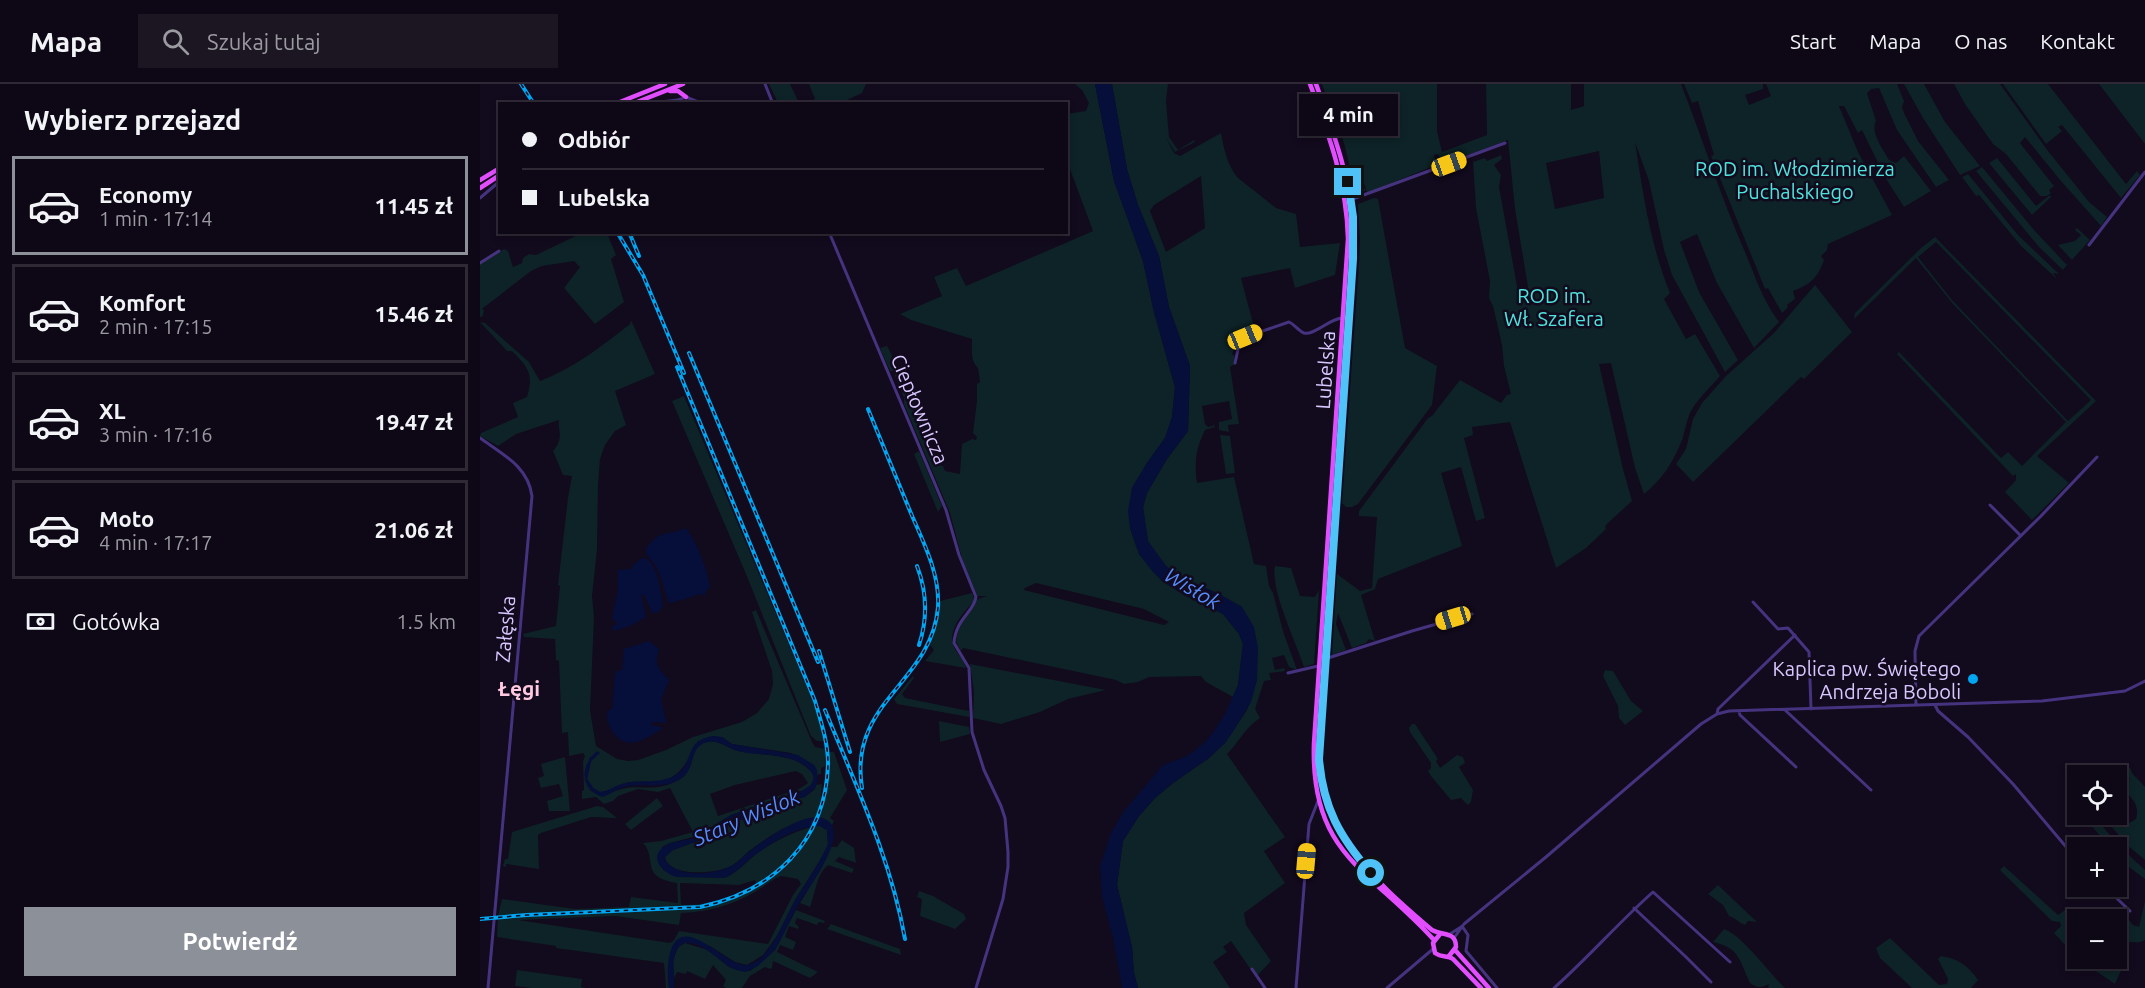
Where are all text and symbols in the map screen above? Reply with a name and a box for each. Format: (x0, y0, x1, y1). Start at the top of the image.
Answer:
search box (138, 14, 558, 68)
icon: search (159, 25, 192, 58)
text: Mapa (30, 26, 102, 57)
text: Szukaj tutaj (207, 29, 321, 54)
text: Start (1790, 29, 1836, 53)
text: Mapa (1869, 29, 1921, 53)
text: O nas (1954, 29, 2007, 53)
text: Kontakt (2040, 29, 2115, 53)
callout: 4 min (1298, 95, 1398, 137)
text: 4 min (1323, 103, 1374, 126)
text: Wybierz przejazd (24, 105, 241, 135)
text: Odbiór (558, 127, 630, 152)
car (1429, 149, 1469, 179)
park label: ROD im. Włodzimierza Puchalskiego (1695, 157, 1895, 203)
route end (1334, 168, 1361, 195)
icon: car (27, 179, 81, 233)
text: Economy (99, 182, 192, 207)
text: Lubelska (558, 185, 650, 210)
text: 11.45 zł (374, 193, 453, 218)
text: 1 min · 17:14 (99, 207, 213, 230)
park label: ROD im. Wł. Szafera (1504, 284, 1604, 330)
icon: car (27, 287, 81, 341)
text: Komfort (99, 290, 186, 315)
text: 15.46 zł (374, 301, 453, 326)
text: 2 min · 17:15 (99, 315, 213, 338)
car (1225, 322, 1265, 352)
street label: Lubelska (1311, 330, 1339, 410)
street label: Ciepłownicza (886, 350, 954, 468)
icon: car (27, 395, 81, 449)
text: XL (99, 398, 126, 423)
text: 19.47 zł (374, 409, 453, 434)
text: 3 min · 17:16 (99, 423, 213, 446)
icon: car (27, 503, 81, 557)
text: Moto (99, 506, 154, 531)
text: 21.06 zł (374, 517, 453, 542)
text: 4 min · 17:17 (99, 531, 213, 554)
water label: Wisłok (1161, 562, 1225, 614)
street label: Załęska (491, 595, 519, 663)
car (1433, 604, 1473, 632)
icon: cash (24, 605, 57, 638)
text: Gotówka (72, 609, 160, 634)
text: 1.5 km (397, 610, 456, 633)
place label: Kaplica pw. Świętego Andrzeja Boboli (1773, 657, 1961, 703)
marker: Kaplica pw. Świętego Andrzeja Boboli (1966, 672, 1980, 686)
district label: Łęgi (498, 676, 540, 700)
map controls (2067, 765, 2127, 969)
button: locate (2067, 765, 2127, 825)
water label: Stary Wislok (688, 784, 803, 851)
button: + (2067, 837, 2127, 897)
car (1295, 842, 1317, 880)
route start (1357, 859, 1384, 886)
button: Potwierdź (24, 907, 456, 976)
button: − (2067, 909, 2127, 969)

